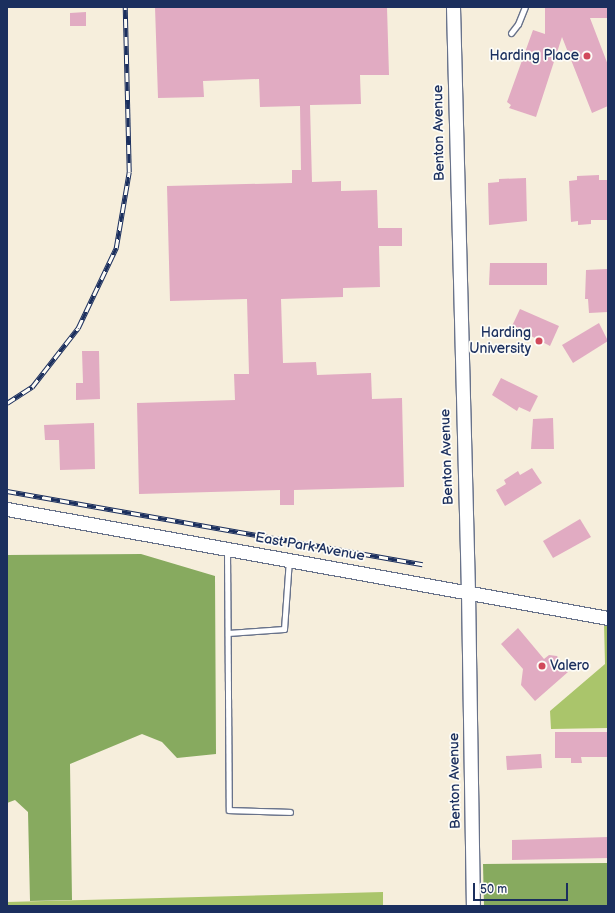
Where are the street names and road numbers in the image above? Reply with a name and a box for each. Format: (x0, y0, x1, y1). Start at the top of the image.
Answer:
street label: Benton Avenue (430, 85, 448, 181)
street label: Benton Avenue (437, 409, 457, 505)
street label: East Park Avenue (254, 529, 366, 565)
street label: Benton Avenue (446, 733, 464, 829)

